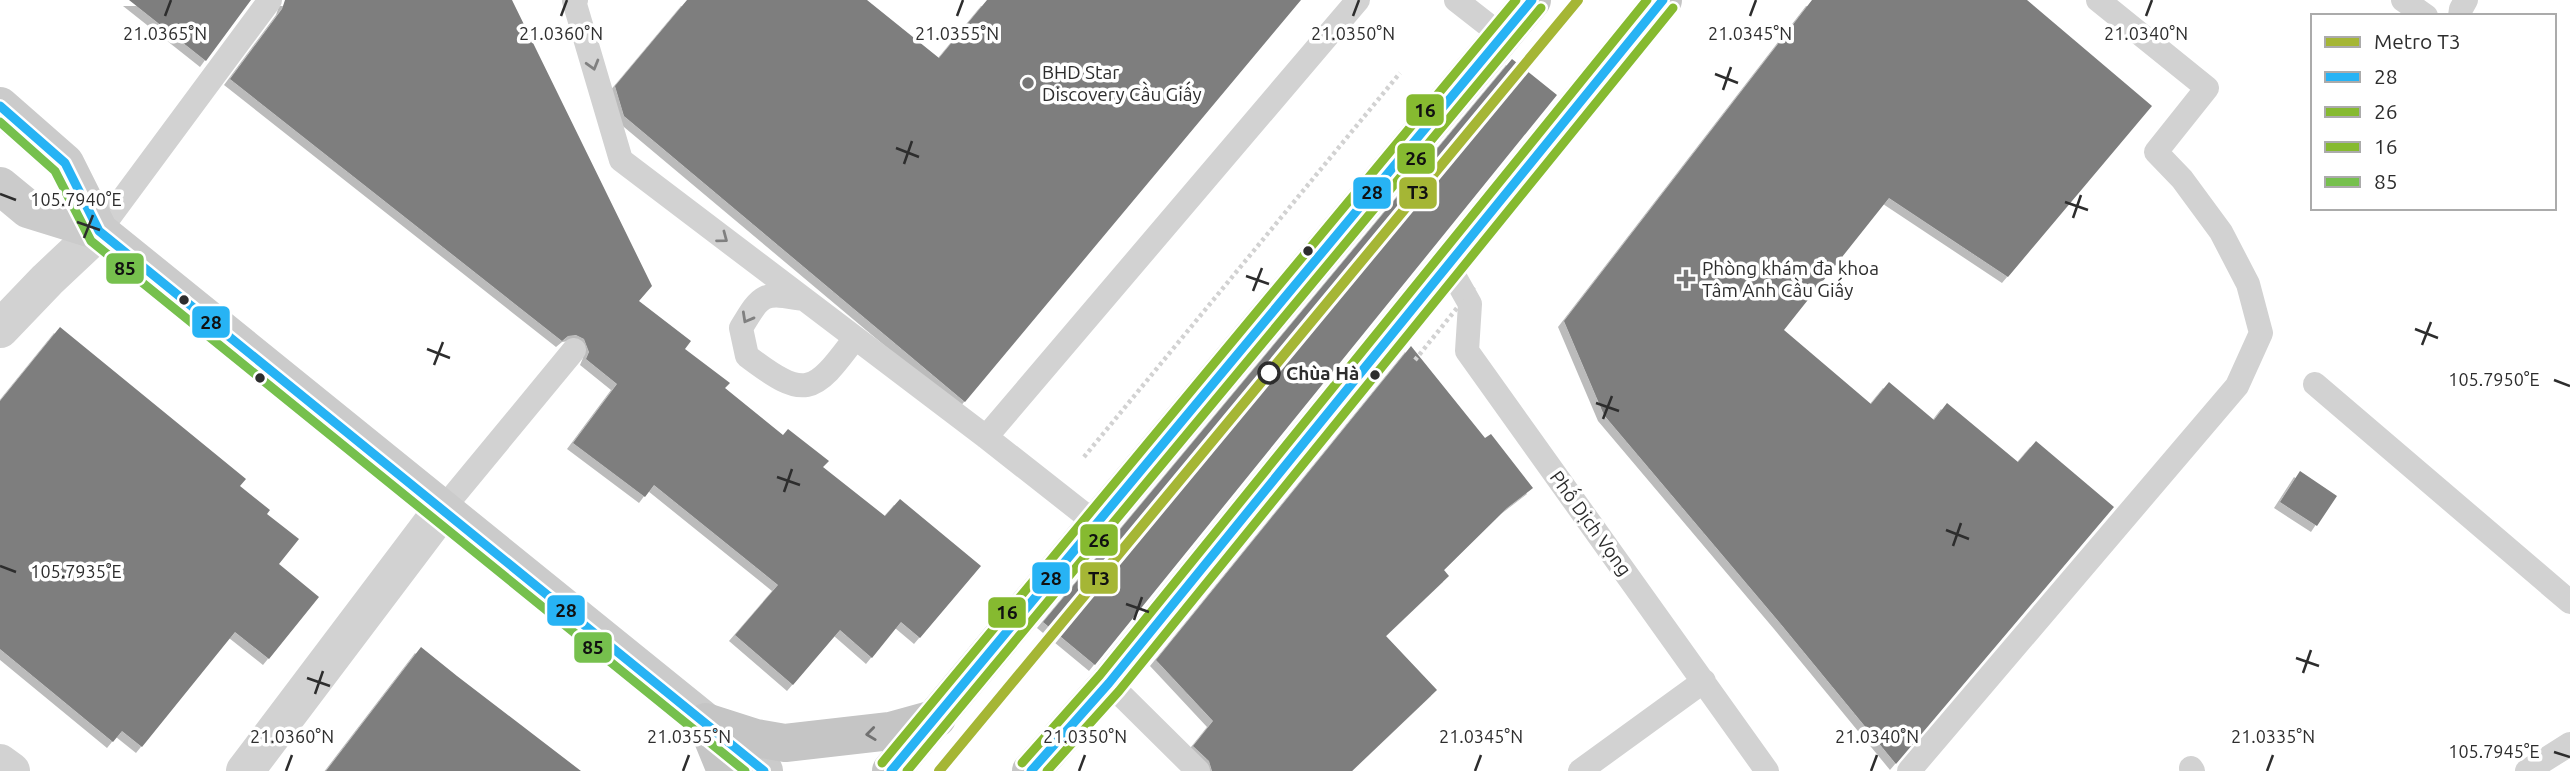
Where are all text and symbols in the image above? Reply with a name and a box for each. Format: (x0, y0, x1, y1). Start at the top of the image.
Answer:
legend (2311, 14, 2556, 210)
text: 21.0365°N (123, 23, 207, 43)
text: 21.0360°N (519, 23, 603, 43)
text: 21.0355°N (915, 23, 999, 43)
text: 21.0350°N (1311, 23, 1395, 43)
text: 21.0345°N (1708, 23, 1792, 43)
text: 21.0340°N (2104, 23, 2188, 43)
text: Metro T3 (2374, 29, 2461, 53)
one-way arrow (585, 58, 599, 70)
place label: BHD Star Discovery Cầu Giấy (1042, 61, 1202, 105)
text: 28 (2374, 64, 2398, 88)
marker: BHD Star Discovery Cầu Giấy (1020, 75, 1036, 91)
line badge: 16 (1405, 93, 1445, 127)
text: 16 (1414, 99, 1436, 121)
text: 26 (2374, 99, 2398, 123)
text: 16 (2374, 134, 2398, 158)
line badge: 26 (1396, 142, 1436, 175)
text: 26 (1405, 147, 1427, 169)
text: 85 (2374, 169, 2398, 193)
line badge: 28 (1352, 176, 1392, 210)
line badge: T3 (1398, 176, 1438, 210)
text: 28 (1361, 181, 1383, 203)
text: T3 (1407, 181, 1429, 203)
text: 105.7940°E (30, 189, 122, 209)
one-way arrow (715, 229, 727, 242)
unlabelled marker (1301, 244, 1315, 258)
line badge: 85 (105, 252, 145, 285)
text: 85 (114, 257, 136, 279)
place label: Phòng khám đa khoa Tâm Anh Cầu Giấy (1702, 257, 1879, 301)
marker: Phòng khám đa khoa Tâm Anh Cầu Giấy (1676, 269, 1696, 289)
unlabelled marker (177, 293, 191, 307)
line badge: 28 (191, 305, 231, 339)
text: 28 (200, 311, 222, 333)
one-way arrow (742, 311, 755, 324)
marker: Chùa Hà (1258, 362, 1280, 384)
place label: Chùa Hà (1286, 362, 1359, 384)
unlabelled marker (1368, 368, 1382, 382)
text: 105.7950°E (2448, 369, 2540, 389)
unlabelled marker (253, 371, 267, 385)
street label: Phố Dịch Vọng (1546, 465, 1638, 580)
line badge: 26 (1079, 523, 1119, 557)
text: 26 (1088, 529, 1110, 551)
text: 105.7935°E (30, 561, 122, 581)
line badge: 28 (1031, 561, 1071, 595)
line badge: T3 (1079, 561, 1119, 595)
text: 28 (1040, 567, 1062, 589)
text: T3 (1088, 567, 1110, 589)
line badge: 28 (546, 594, 586, 627)
line badge: 16 (987, 596, 1027, 629)
text: 28 (555, 599, 577, 621)
text: 16 (996, 601, 1018, 623)
line badge: 85 (573, 631, 613, 664)
text: 85 (582, 636, 604, 658)
text: 21.0360°N (250, 726, 334, 746)
text: 21.0355°N (647, 726, 731, 746)
one-way arrow (865, 726, 877, 741)
text: 21.0350°N (1043, 726, 1127, 746)
text: 21.0345°N (1439, 726, 1523, 746)
text: 21.0340°N (1835, 726, 1919, 746)
text: 21.0335°N (2231, 726, 2315, 746)
text: 105.7945°E (2448, 741, 2540, 761)

